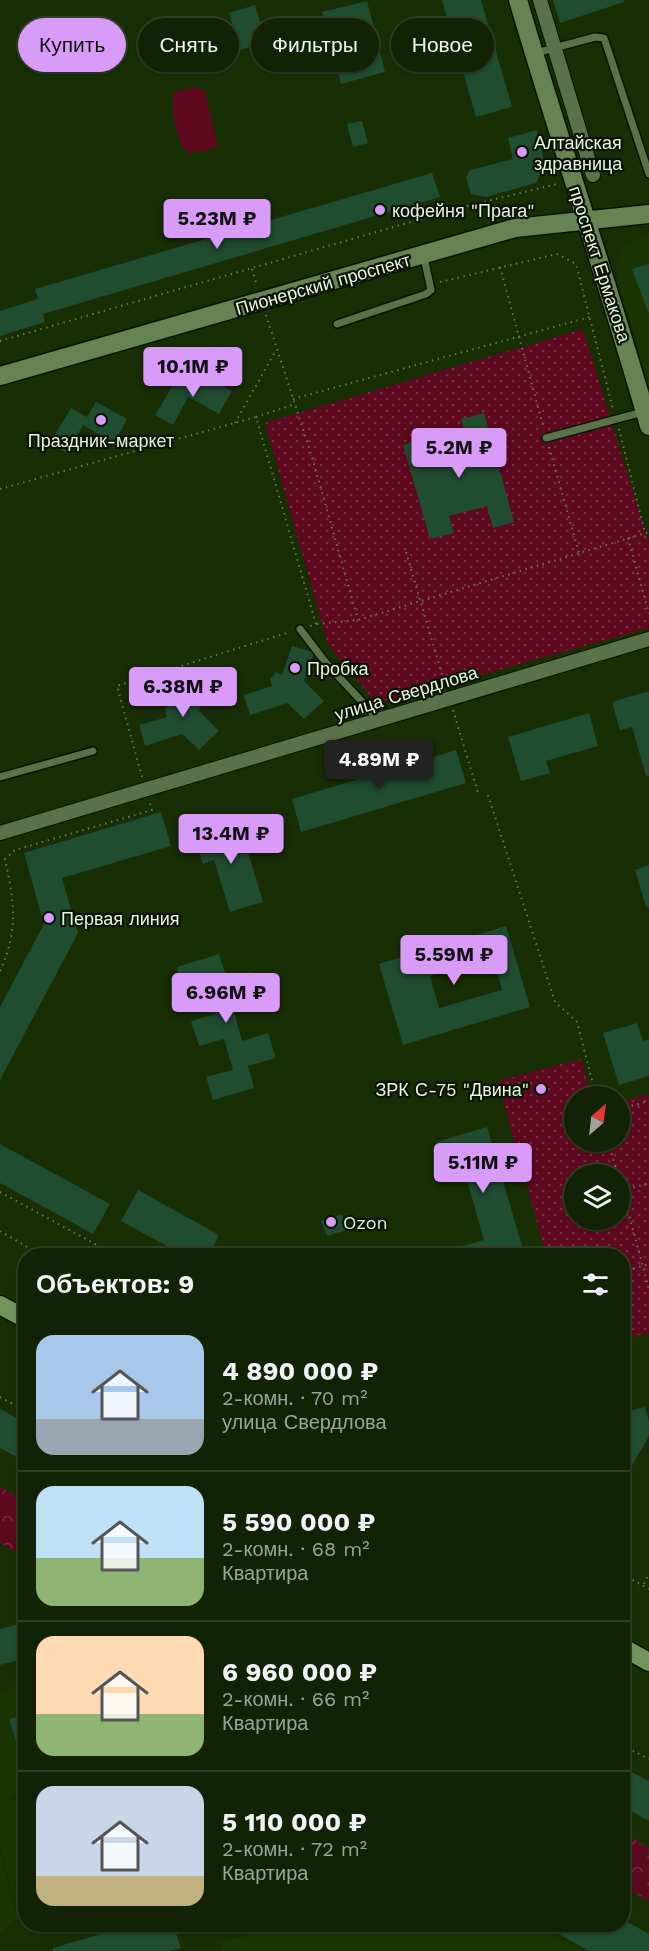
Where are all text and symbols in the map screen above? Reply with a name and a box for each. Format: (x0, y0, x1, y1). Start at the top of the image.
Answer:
chip: Купить (18, 18, 126, 72)
chip: Снять (138, 18, 239, 72)
chip: Фильтры (251, 18, 379, 72)
chip: Новое (391, 18, 494, 72)
place label: Алтайская здравница (534, 132, 623, 174)
marker: Алтайская здравница (515, 145, 529, 159)
street label: проспект Ермакова (565, 183, 635, 346)
pin: 5.23M ₽ (162, 199, 272, 250)
place label: кофейня "Прага" (392, 200, 534, 221)
marker: кофейня "Прага" (373, 203, 387, 217)
text: 5.23M ₽ (178, 206, 256, 230)
street label: Пионерский проспект (233, 249, 413, 319)
pin: 10.1M ₽ (138, 347, 248, 398)
text: 10.1M ₽ (157, 354, 229, 378)
marker: Праздник-маркет (94, 413, 108, 427)
pin: 5.2M ₽ (410, 428, 508, 479)
place label: Праздник-маркет (28, 430, 174, 451)
text: 5.2M ₽ (425, 435, 493, 459)
place label: Пробка (307, 658, 370, 679)
marker: Пробка (288, 661, 302, 675)
street label: улица Свердлова (332, 661, 481, 725)
pin: 6.38M ₽ (128, 667, 238, 718)
text: 6.38M ₽ (143, 674, 223, 698)
pin: 4.89M ₽ (324, 740, 434, 791)
text: 4.89M ₽ (338, 747, 420, 771)
pin: 13.4M ₽ (176, 814, 286, 865)
text: 13.4M ₽ (193, 821, 269, 845)
place label: Первая линия (61, 908, 180, 929)
marker: Первая линия (42, 911, 56, 925)
pin: 5.59M ₽ (399, 935, 509, 986)
text: 5.59M ₽ (414, 942, 494, 966)
pin: 6.96M ₽ (171, 973, 281, 1024)
text: 6.96M ₽ (186, 980, 266, 1004)
place label: ЗРК С-75 "Двина" (375, 1079, 529, 1100)
marker: ЗРК С-75 "Двина" (534, 1082, 548, 1096)
north arrow (564, 1086, 630, 1152)
map controls (564, 1086, 630, 1230)
pin: 5.11M ₽ (428, 1143, 538, 1194)
text: 5.11M ₽ (448, 1150, 518, 1174)
button: layers (564, 1164, 630, 1230)
place label: Ozon (343, 1212, 388, 1233)
marker: Ozon (324, 1215, 338, 1229)
icon: filters (579, 1268, 612, 1301)
text: Объектов: 9 (36, 1269, 194, 1299)
text: 4 890 000 ₽ (222, 1356, 378, 1386)
icon: home (84, 1359, 156, 1431)
text: 2-комн. · 70 m² (222, 1386, 367, 1410)
text: улица Свердлова (222, 1410, 387, 1434)
text: 5 590 000 ₽ (222, 1507, 376, 1537)
icon: home (84, 1510, 156, 1582)
text: 2-комн. · 68 m² (222, 1537, 370, 1561)
text: Квартира (222, 1561, 308, 1585)
text: 6 960 000 ₽ (222, 1657, 377, 1687)
icon: home (84, 1660, 156, 1732)
text: 2-комн. · 66 m² (222, 1687, 369, 1711)
text: Квартира (222, 1711, 308, 1735)
text: 5 110 000 ₽ (222, 1807, 367, 1837)
icon: home (84, 1810, 156, 1882)
text: 2-комн. · 72 m² (222, 1837, 367, 1861)
text: Квартира (222, 1861, 308, 1885)

